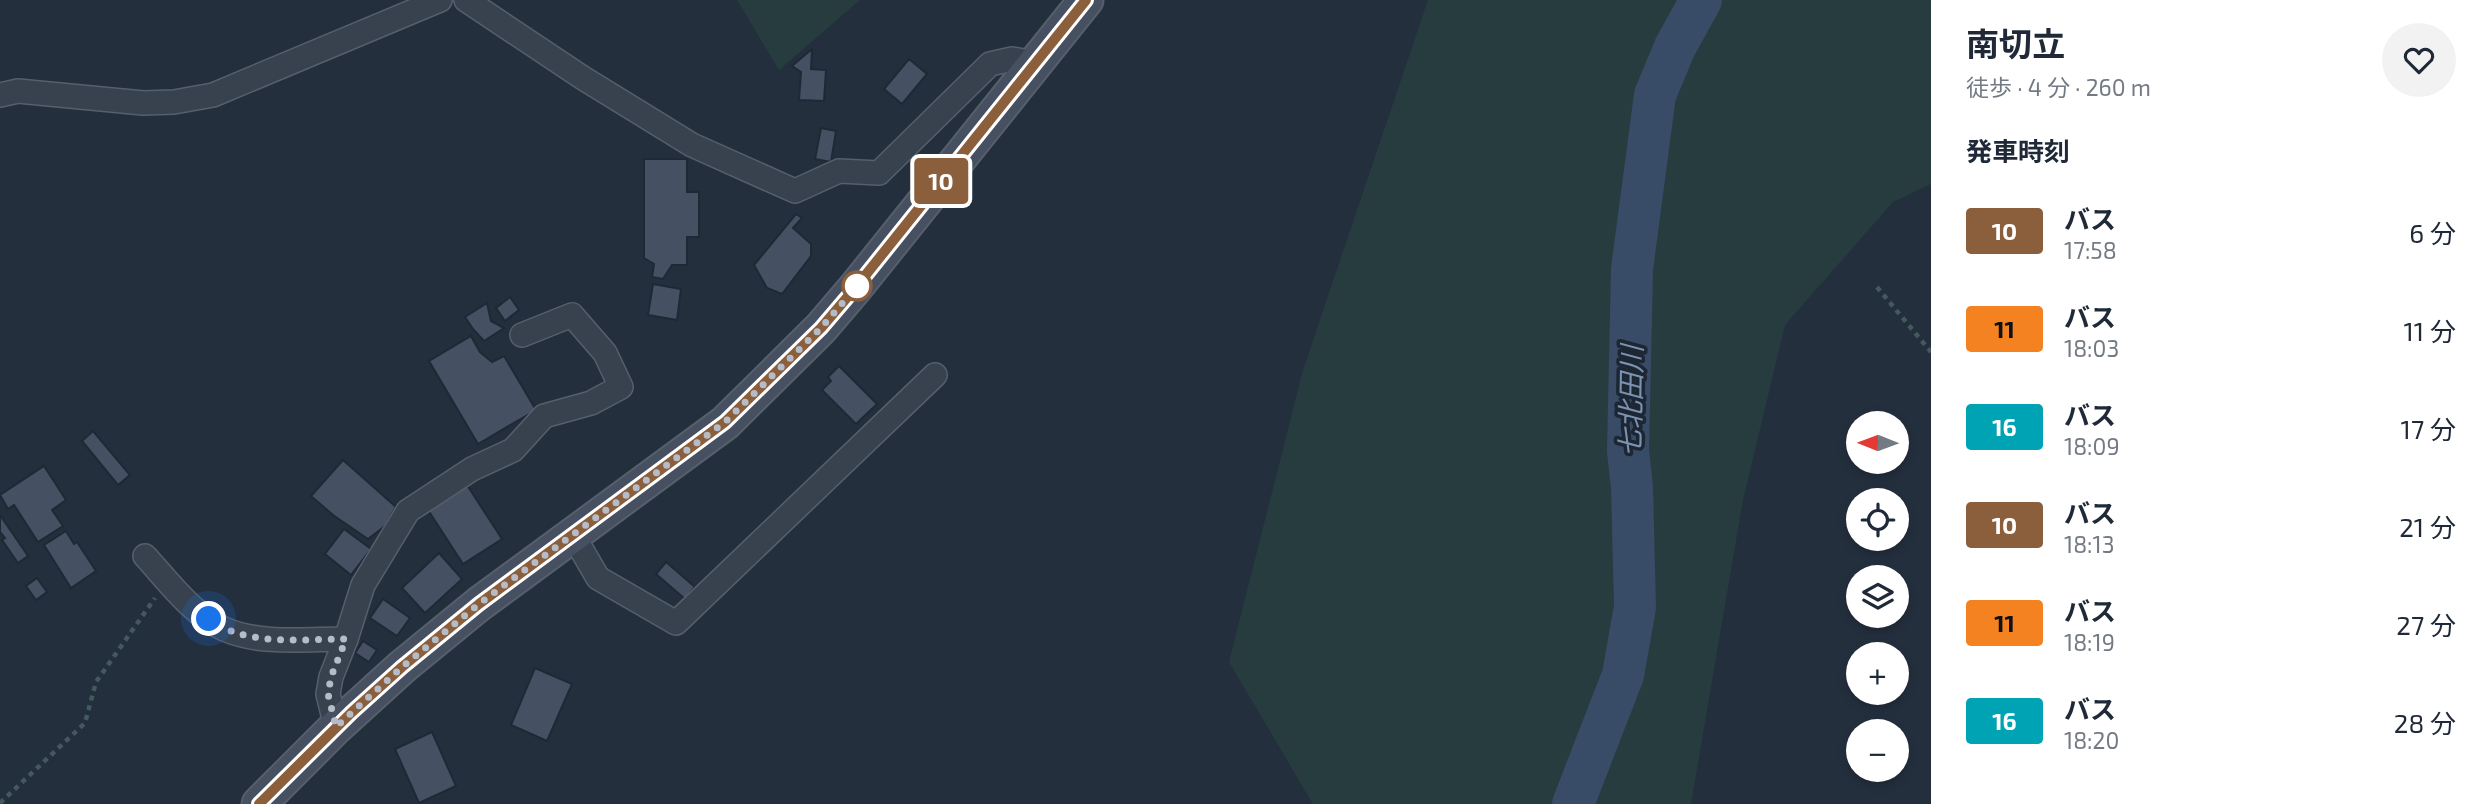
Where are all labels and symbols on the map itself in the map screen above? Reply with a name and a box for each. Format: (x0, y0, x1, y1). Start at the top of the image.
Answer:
line badge: 10 (909, 158, 972, 204)
unlabelled marker (842, 271, 872, 301)
water label: 七北田川 (1612, 342, 1648, 457)
north arrow (1846, 411, 1909, 474)
your location (191, 601, 226, 636)

